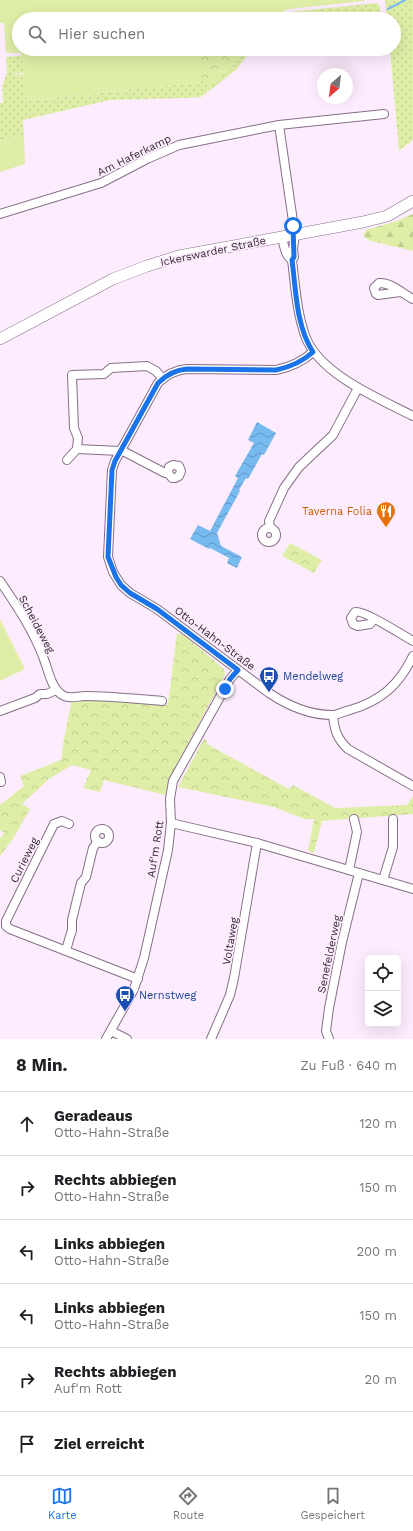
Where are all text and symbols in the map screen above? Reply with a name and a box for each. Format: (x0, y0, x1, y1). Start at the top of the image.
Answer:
search box (12, 12, 401, 56)
icon: search (26, 23, 48, 45)
text: Hier suchen (58, 25, 145, 43)
north arrow (317, 68, 353, 104)
street label: Am Haferkamp (95, 132, 173, 179)
route start (284, 217, 302, 235)
street label: Ickerswarder Straße (159, 234, 267, 269)
restaurant icon: Taverna Folia (375, 500, 397, 528)
place label: Taverna Folia (302, 505, 372, 518)
street label: Scheideweg (16, 593, 57, 656)
street label: Otto-Hahn-Straße (172, 604, 258, 673)
bus stop icon: Mendelweg (258, 665, 280, 693)
place label: Mendelweg (283, 670, 343, 683)
route end (216, 680, 234, 698)
street label: Auf'm Rott (145, 819, 166, 878)
street label: Curieweg (7, 835, 41, 885)
street label: Senefelderweg (315, 914, 344, 994)
street label: Voltaweg (220, 916, 241, 966)
map controls (365, 955, 401, 1027)
button: locate (365, 955, 401, 991)
bus stop icon: Nernstweg (114, 984, 136, 1012)
place label: Nernstweg (139, 989, 196, 1002)
button: layers (365, 991, 401, 1027)
text: 8 Min. (16, 1055, 67, 1075)
text: Zu Fuß · 640 m (301, 1058, 397, 1073)
text: Geradeaus (54, 1107, 133, 1125)
icon: ahead (16, 1113, 38, 1135)
text: 120 m (359, 1116, 397, 1131)
text: Otto-Hahn-Straße (54, 1125, 169, 1140)
text: Rechts abbiegen (54, 1171, 176, 1189)
icon: right (16, 1177, 38, 1199)
text: 150 m (359, 1180, 397, 1195)
text: Otto-Hahn-Straße (54, 1189, 169, 1204)
text: Links abbiegen (54, 1235, 165, 1253)
icon: left (16, 1241, 38, 1263)
text: 200 m (356, 1244, 397, 1259)
text: Otto-Hahn-Straße (54, 1253, 169, 1268)
text: Links abbiegen (54, 1299, 165, 1317)
icon: left (16, 1305, 38, 1327)
text: 150 m (359, 1308, 397, 1323)
text: Otto-Hahn-Straße (54, 1317, 169, 1332)
text: Rechts abbiegen (54, 1363, 176, 1381)
icon: right (16, 1369, 38, 1391)
text: 20 m (365, 1372, 397, 1387)
text: Auf'm Rott (54, 1381, 122, 1396)
icon: arrive (16, 1433, 38, 1455)
text: Ziel erreicht (54, 1435, 144, 1453)
tab: Karte (48, 1485, 77, 1522)
tab: Route (173, 1485, 204, 1522)
tab: Gespeichert (300, 1485, 365, 1522)

